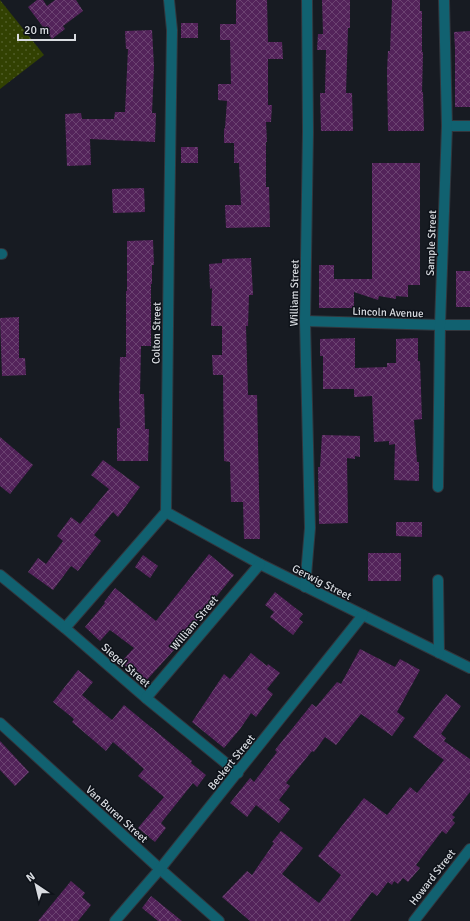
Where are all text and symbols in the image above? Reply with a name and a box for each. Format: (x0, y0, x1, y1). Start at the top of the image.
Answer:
scale bar (18, 16, 75, 42)
text: 20 m (24, 23, 49, 38)
street label: Sample Street (424, 210, 439, 276)
street label: William Street (287, 259, 302, 327)
street label: Colton Street (149, 302, 164, 364)
street label: Lincoln Avenue (352, 305, 424, 320)
street label: Gerwig Street (290, 562, 354, 603)
street label: William Street (168, 593, 221, 653)
street label: Siegel Street (99, 641, 153, 690)
street label: Beckert Street (205, 732, 258, 793)
street label: Van Buren Street (83, 783, 150, 846)
street label: Howard Street (407, 847, 458, 908)
north arrow (16, 865, 56, 905)
text: N (24, 870, 37, 885)

